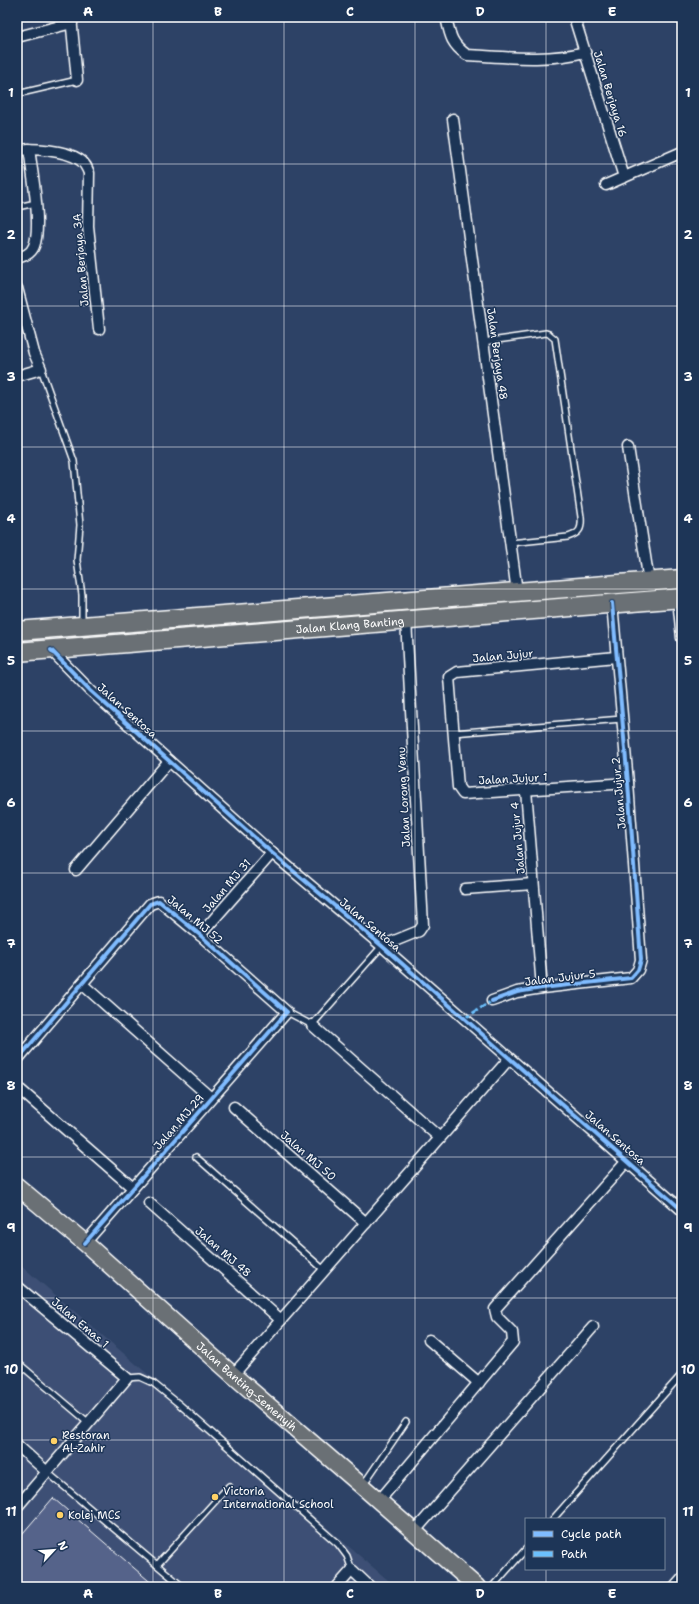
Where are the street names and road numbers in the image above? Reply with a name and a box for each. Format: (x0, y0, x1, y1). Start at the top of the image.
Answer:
street label: Jalan Berjaya 16 (590, 49, 630, 139)
street label: Jalan Berjaya 3A (69, 213, 93, 307)
street label: Jalan Berjaya 48 (483, 307, 511, 401)
street label: Jalan Klang Banting (295, 613, 405, 637)
street label: Jalan Jujur (472, 646, 534, 666)
street label: Jalan Sentosa (94, 680, 160, 742)
street label: Jalan Lorong Venu (394, 747, 414, 847)
street label: Jalan Jujur 2 (608, 756, 630, 830)
street label: Jalan Jujur 1 (478, 770, 548, 788)
street label: Jalan Jujur 4 (507, 801, 529, 875)
street label: Jalan MJ 31 (200, 856, 254, 916)
street label: Jalan MJ 52 (164, 892, 226, 948)
street label: Jalan Sentosa (336, 895, 404, 955)
street label: Jalan Jujur 5 (524, 966, 597, 990)
street label: Jalan MJ 29 (151, 1091, 207, 1153)
street label: Jalan Sentosa (582, 1108, 649, 1169)
street label: Jalan MJ 50 (277, 1128, 339, 1184)
street label: Jalan MJ 48 (192, 1223, 254, 1281)
street label: Jalan Emas 1 (48, 1295, 112, 1351)
street label: Jalan Banting-Semenyih (193, 1338, 301, 1435)

